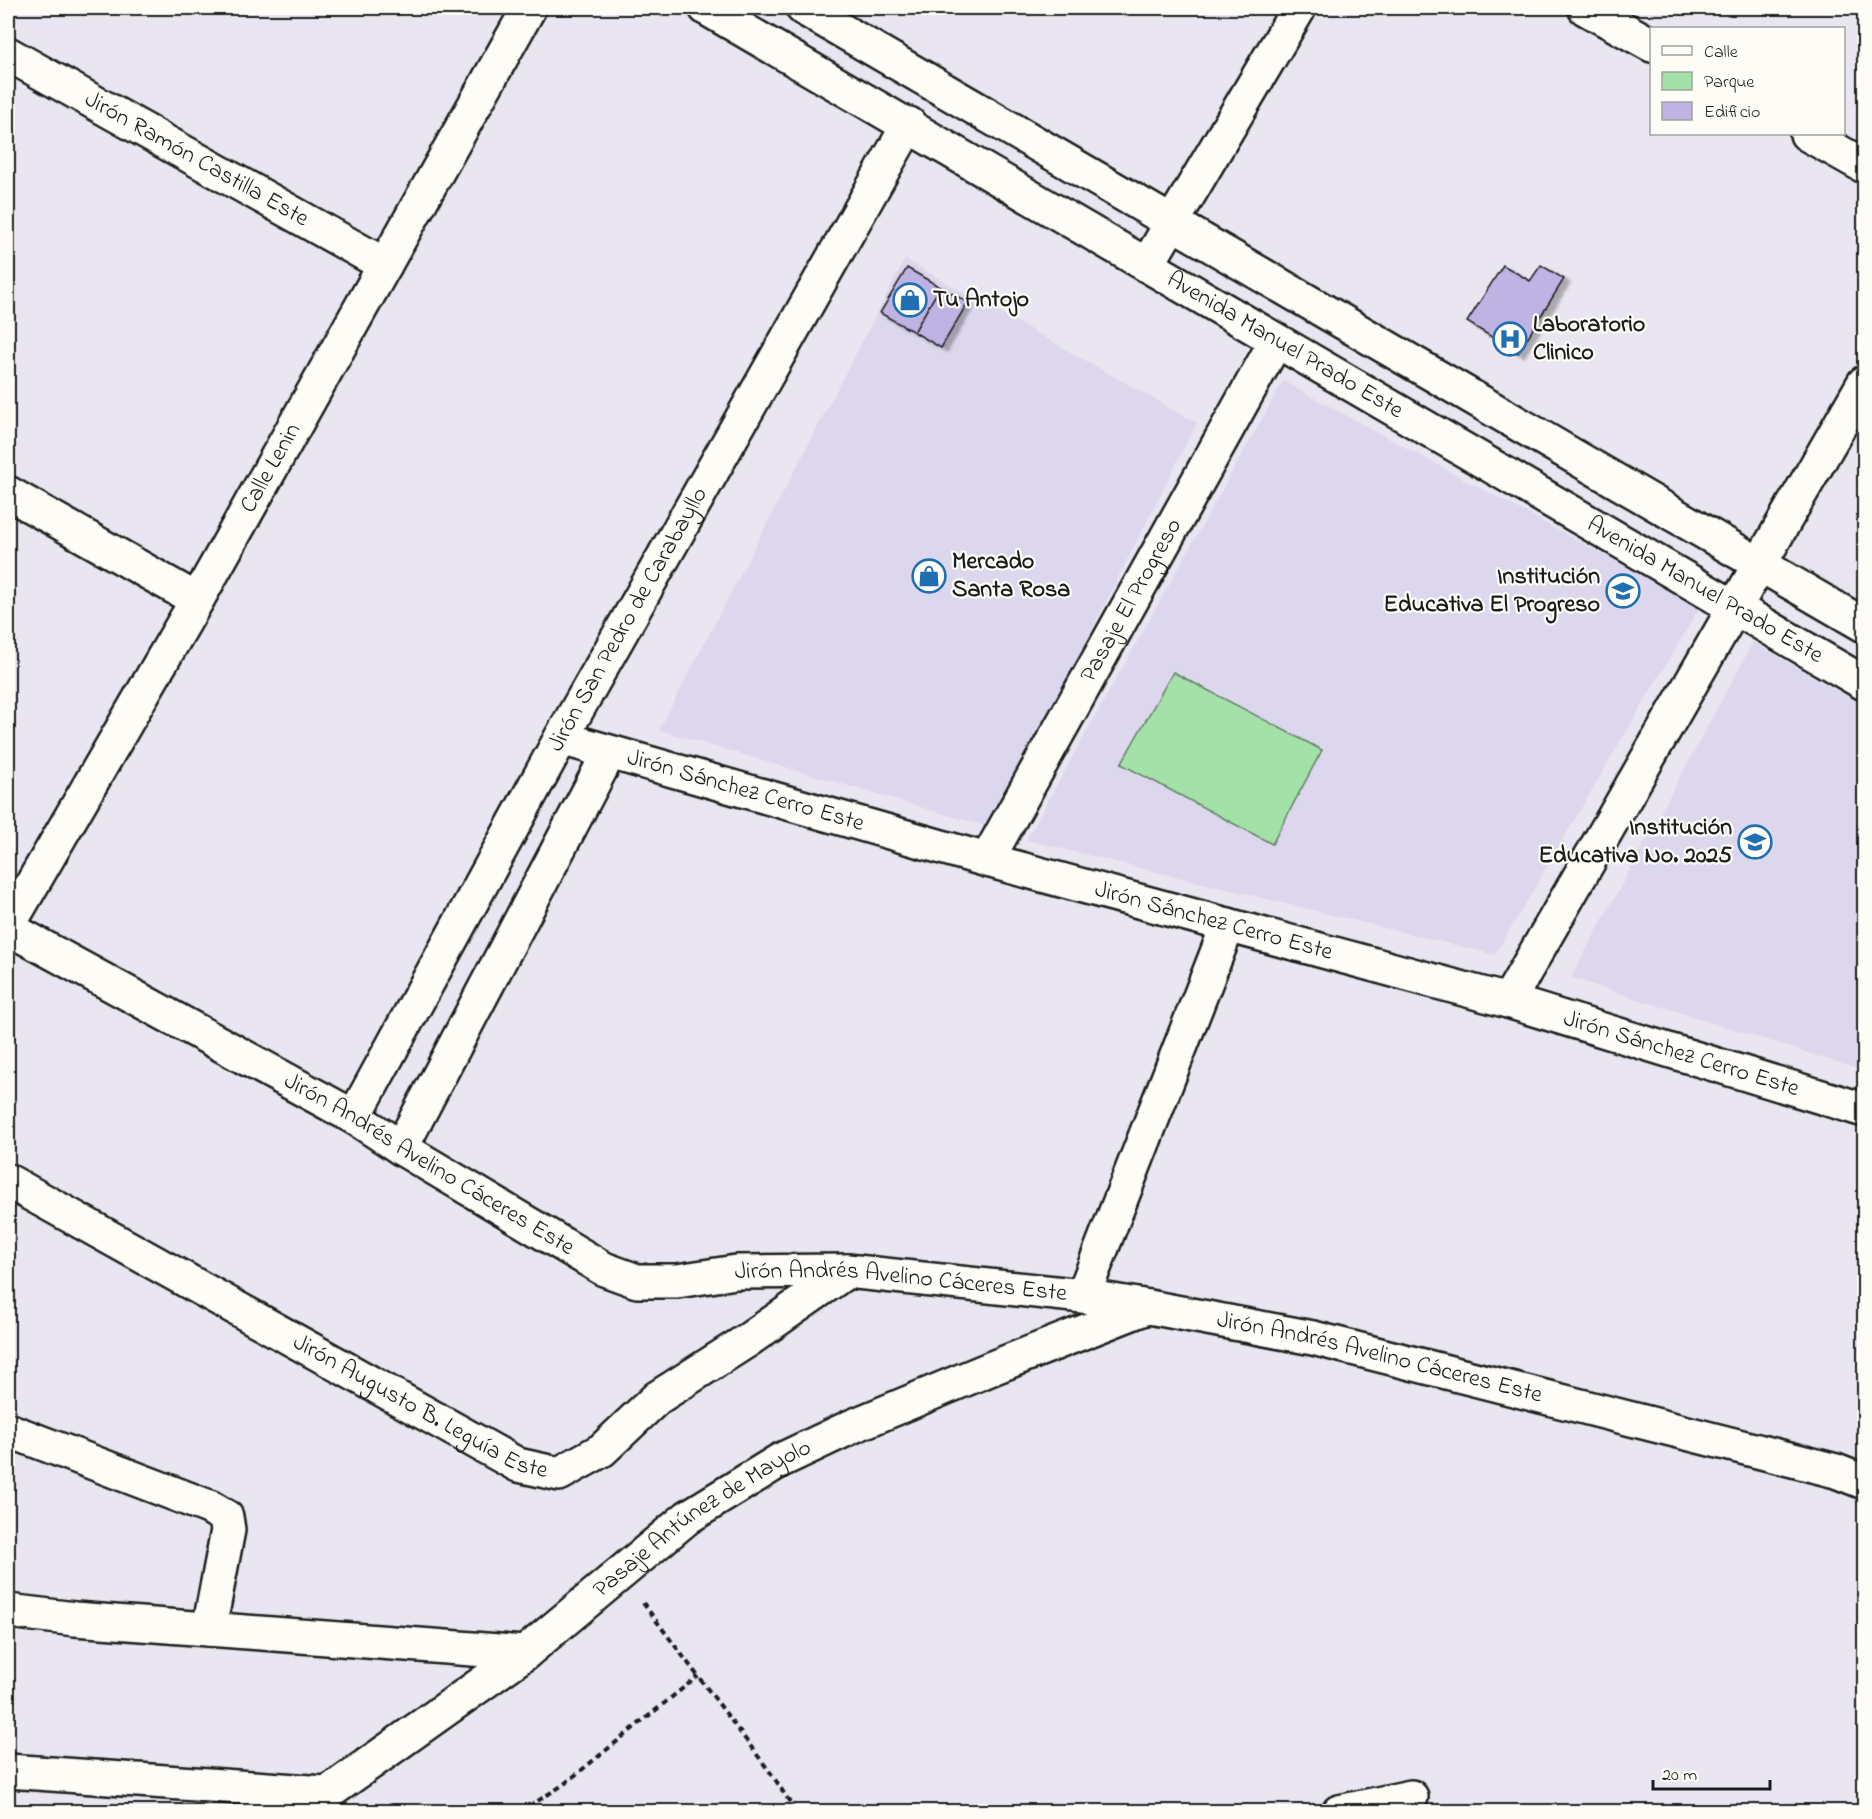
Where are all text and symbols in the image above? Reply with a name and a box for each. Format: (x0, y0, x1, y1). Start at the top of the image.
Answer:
legend (1650, 27, 1845, 135)
text: Calle (1704, 40, 1739, 66)
text: Parque (1704, 70, 1755, 96)
street label: Jirón Ramón Castilla Este (78, 83, 315, 237)
text: Edificio (1704, 100, 1760, 126)
street label: Avenida Manuel Prado Este (1160, 263, 1410, 428)
shop icon: Tu Antojo (892, 282, 928, 318)
place label: Tu Antojo (933, 283, 1029, 318)
place label: Laboratorio Clinico (1533, 308, 1645, 371)
hospital icon: Laboratorio Clinico (1492, 321, 1528, 357)
street label: Calle Lenin (232, 417, 310, 520)
street label: Jirón San Pedro de Carabayllo (539, 481, 717, 758)
street label: Avenida Manuel Prado Este (1580, 507, 1830, 673)
street label: Pasaje El Progreso (1072, 512, 1191, 689)
place label: Mercado Santa Rosa (952, 545, 1070, 608)
shop icon: Mercado Santa Rosa (911, 558, 947, 594)
place label: Institución Educativa El Progreso (1383, 560, 1600, 624)
school or university icon: Institución Educativa El Progreso (1605, 573, 1641, 609)
street label: Jirón Sánchez Cerro Este (623, 740, 868, 841)
place label: Institución Educativa No. 2025 (1539, 811, 1732, 874)
school or university icon: Institución Educativa No. 2025 (1737, 824, 1773, 860)
street label: Jirón Sánchez Cerro Este (1091, 872, 1337, 970)
street label: Jirón Sánchez Cerro Este (1559, 1001, 1804, 1107)
street label: Jirón Andrés Avelino Cáceres Este (277, 1064, 581, 1265)
street label: Jirón Andrés Avelino Cáceres Este (734, 1254, 1069, 1312)
street label: Jirón Andrés Avelino Cáceres Este (1214, 1303, 1546, 1413)
street label: Jirón Augusto B. Leguía Este (286, 1325, 551, 1489)
street label: Pasaje Antúnez de Mayolo (586, 1431, 817, 1606)
scale bar (1653, 1753, 1770, 1791)
text: 20 m (1662, 1763, 1697, 1789)

